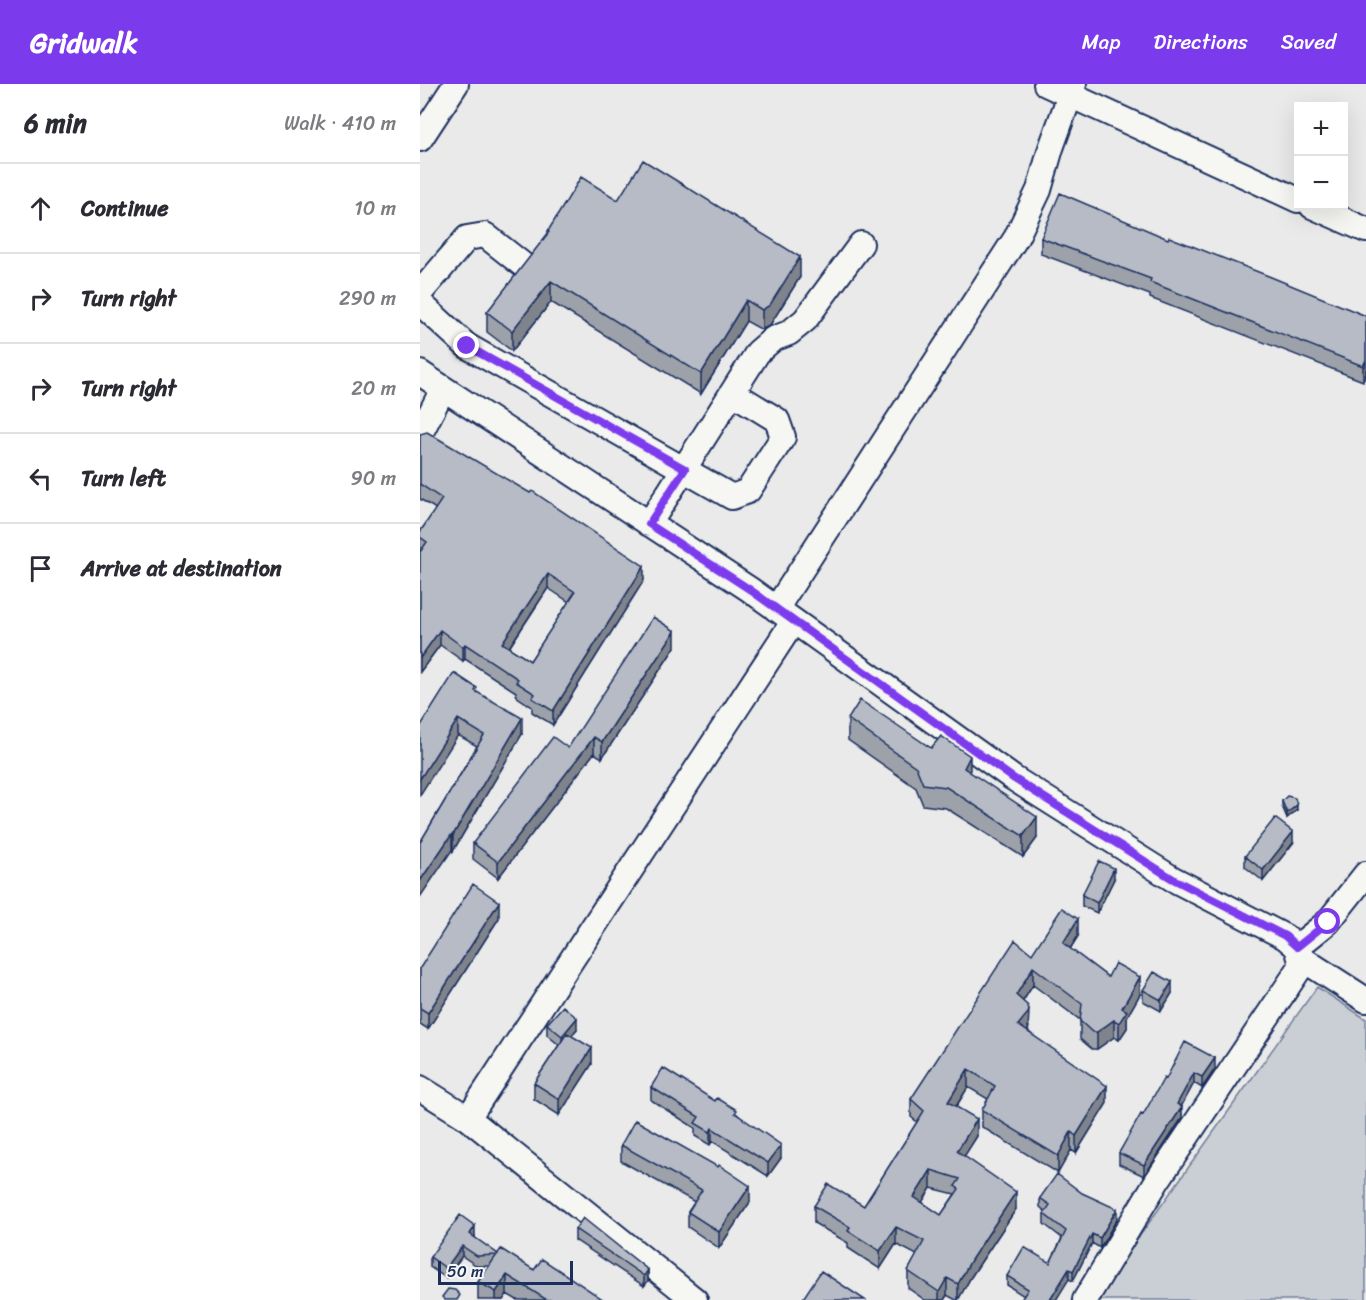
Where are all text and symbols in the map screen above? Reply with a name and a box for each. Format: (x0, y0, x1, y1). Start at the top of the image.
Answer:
text: Gridwalk (30, 18, 138, 67)
text: Map (1082, 23, 1120, 61)
text: Directions (1153, 23, 1248, 61)
text: Saved (1281, 23, 1336, 61)
text: 6 min (24, 100, 87, 146)
map controls (1294, 102, 1348, 210)
button: + (1294, 102, 1348, 156)
text: Walk · 410 m (284, 106, 396, 141)
button: − (1294, 156, 1348, 210)
text: Continue (81, 189, 169, 228)
text: 10 m (354, 191, 396, 226)
icon: ahead (24, 192, 57, 225)
text: Turn right (81, 279, 176, 318)
text: 290 m (339, 281, 396, 316)
icon: right (24, 282, 57, 315)
route end (453, 332, 479, 358)
text: Turn right (81, 369, 176, 408)
text: 20 m (351, 371, 396, 406)
icon: right (24, 372, 57, 405)
text: Turn left (81, 459, 166, 498)
text: 90 m (351, 461, 396, 496)
icon: left (24, 462, 57, 495)
text: Arrive at destination (81, 549, 282, 588)
icon: arrive (24, 552, 57, 585)
route start (1314, 908, 1340, 934)
text: 50 m (447, 1257, 483, 1286)
scale bar (438, 1258, 573, 1286)

